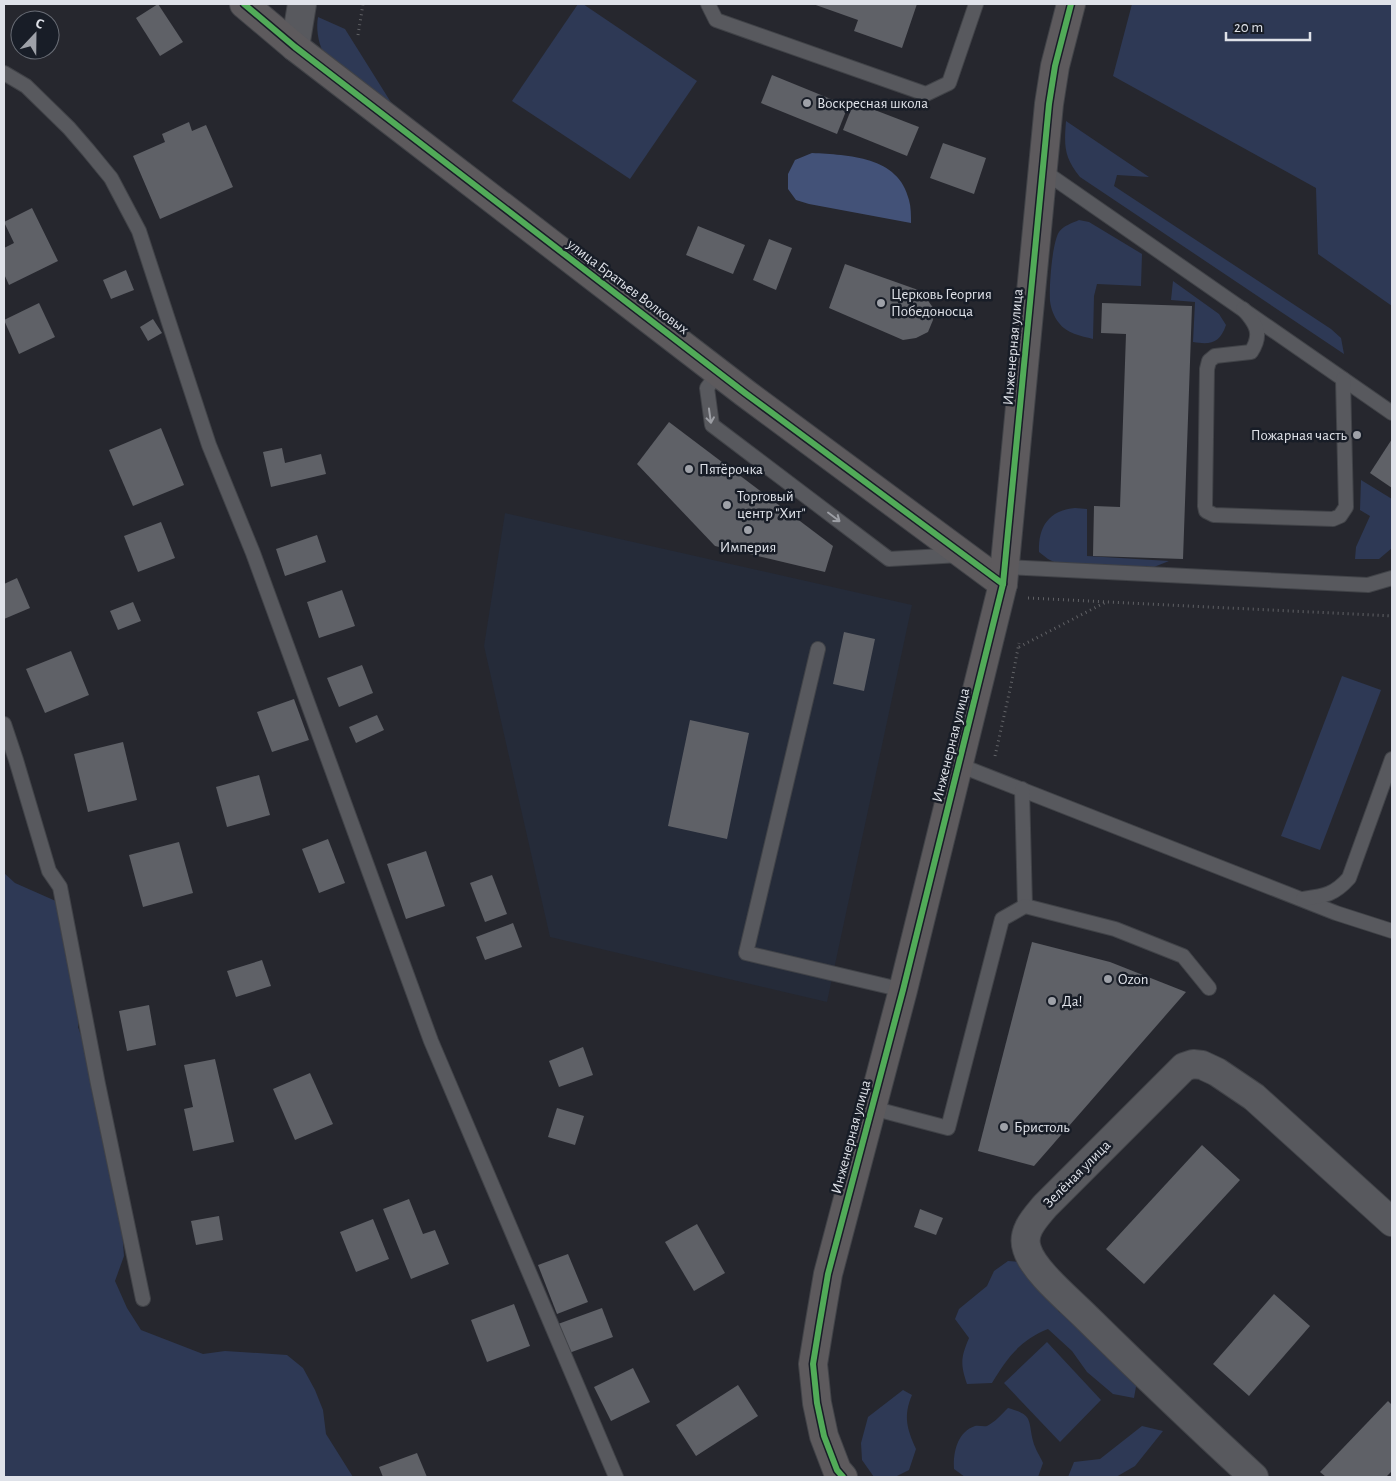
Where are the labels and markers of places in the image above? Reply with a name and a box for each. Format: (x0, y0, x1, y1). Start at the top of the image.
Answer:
place label: Воскресная школа (817, 96, 928, 111)
marker: Воскресная школа (801, 97, 813, 109)
place label: Церковь Георгия Победоносца (891, 287, 992, 319)
marker: Церковь Георгия Победоносца (875, 297, 887, 309)
place label: Пожарная часть (1251, 428, 1348, 443)
marker: Пожарная часть (1351, 429, 1363, 441)
place label: Пятёрочка (699, 462, 763, 477)
marker: Пятёрочка (683, 463, 695, 475)
place label: Торговый центр "Хит" (737, 489, 806, 521)
marker: Торговый центр "Хит" (721, 499, 733, 511)
marker: Империя (742, 524, 754, 536)
place label: Империя (720, 540, 776, 555)
place label: Ozon (1118, 972, 1148, 987)
marker: Ozon (1102, 973, 1114, 985)
place label: Да! (1062, 994, 1082, 1009)
marker: Да! (1046, 995, 1058, 1007)
place label: Бристоль (1014, 1120, 1070, 1135)
marker: Бристоль (998, 1121, 1010, 1133)

